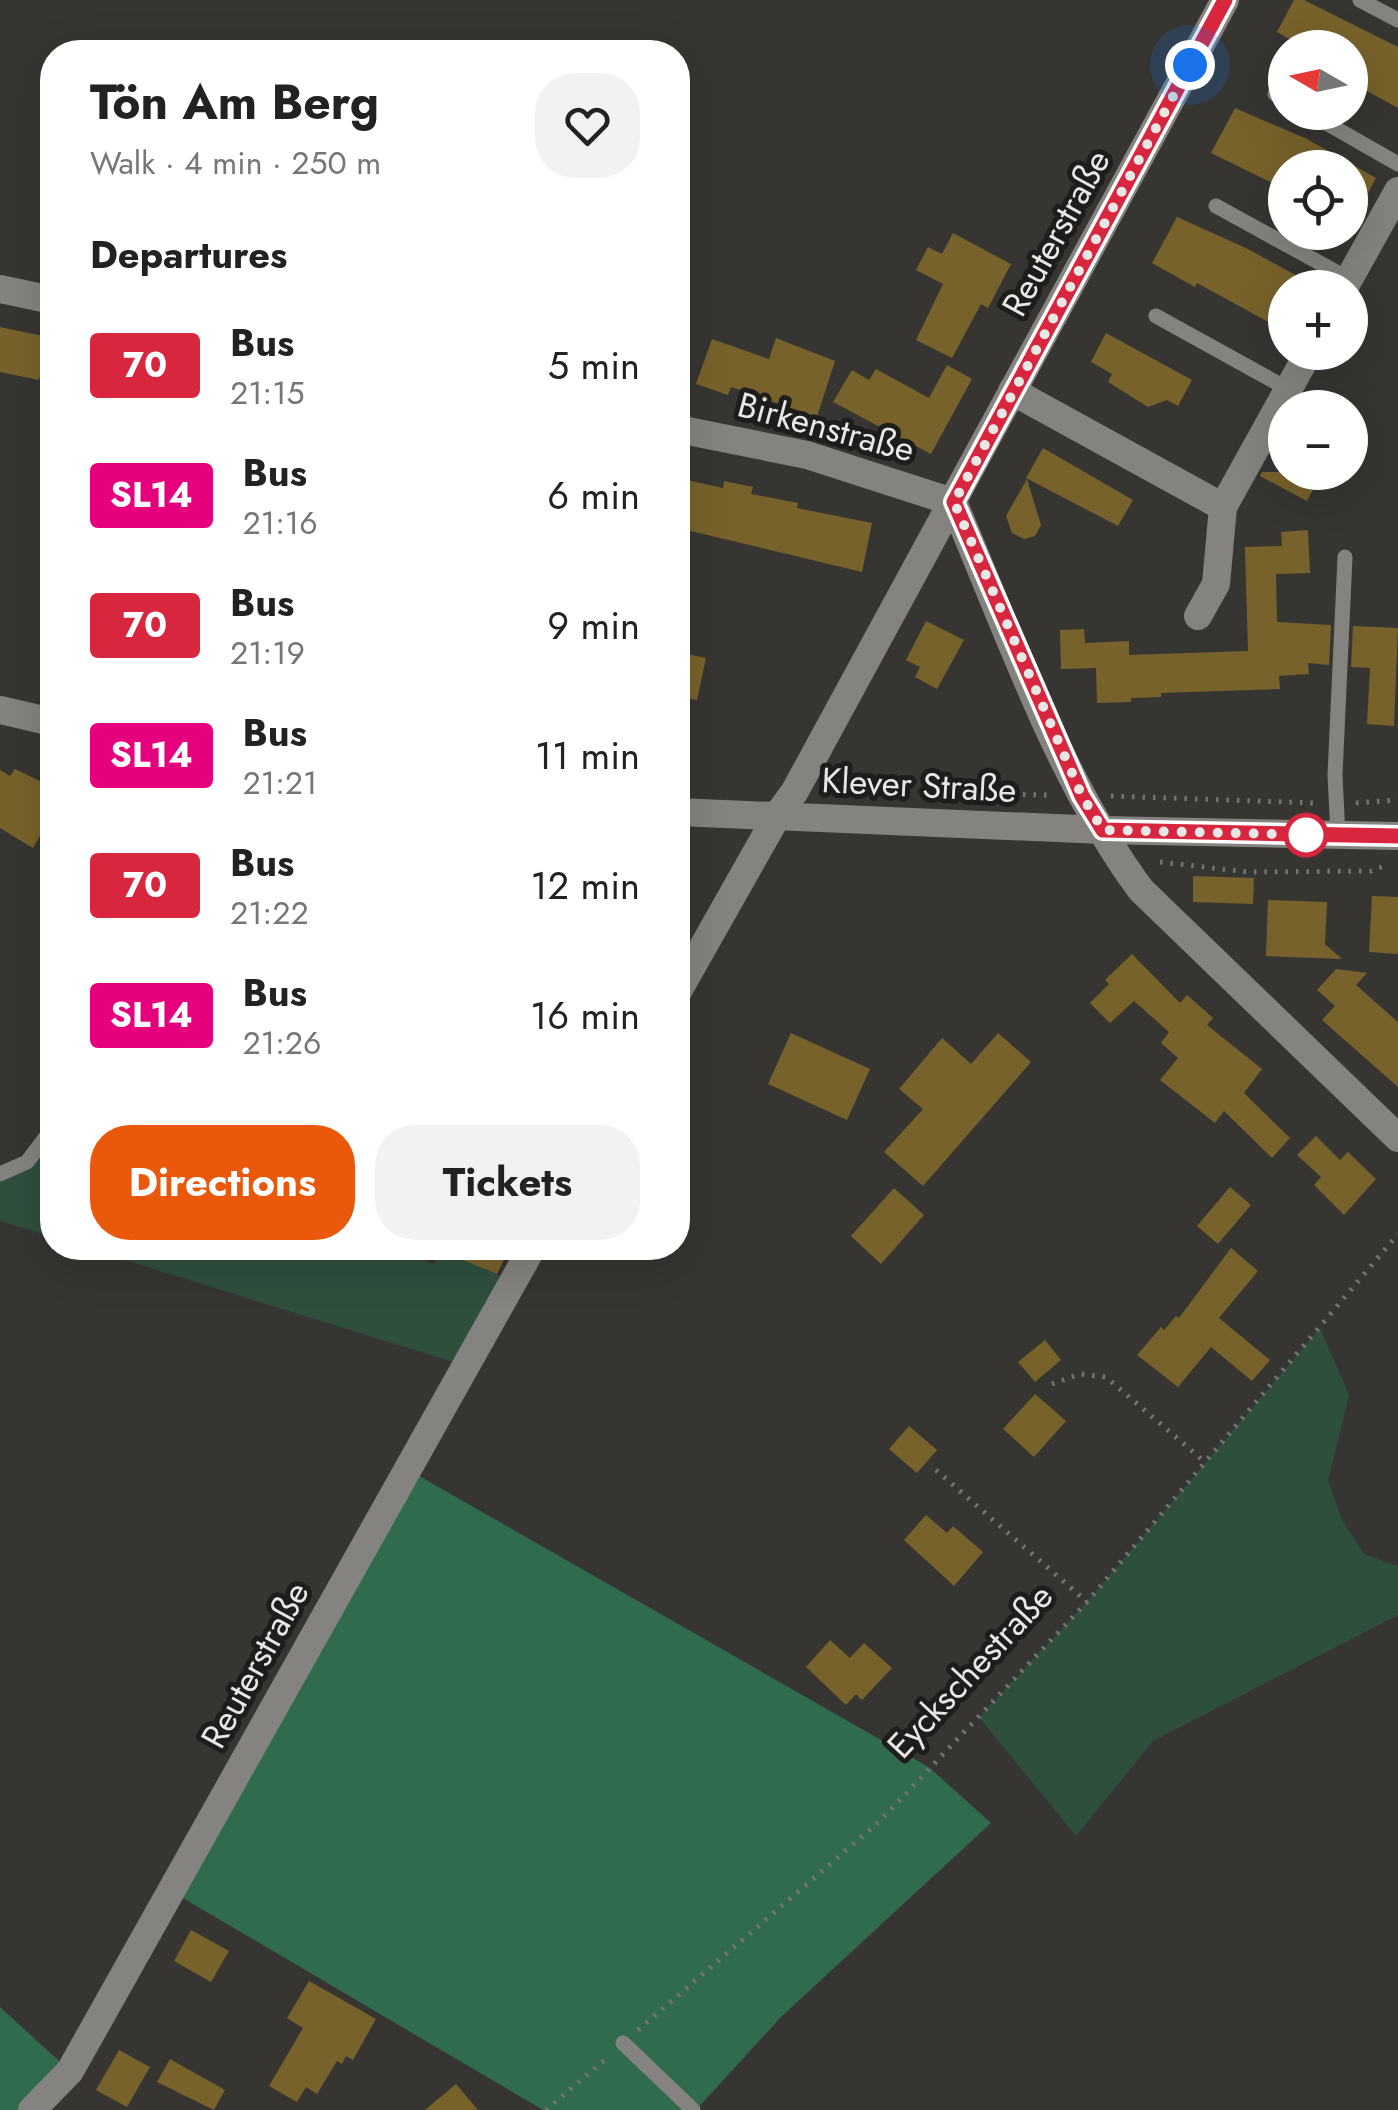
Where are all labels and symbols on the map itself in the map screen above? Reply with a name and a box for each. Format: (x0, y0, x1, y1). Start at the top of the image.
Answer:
north arrow (1268, 30, 1368, 130)
your location (1165, 40, 1215, 90)
street label: Reuterstraße (990, 141, 1122, 325)
street label: Birkenstraße (732, 379, 920, 475)
street label: Klever Straße (820, 755, 1018, 815)
unlabelled marker (1285, 814, 1327, 856)
street label: Reuterstraße (189, 1573, 321, 1757)
street label: Eyckschestraße (876, 1573, 1064, 1769)

